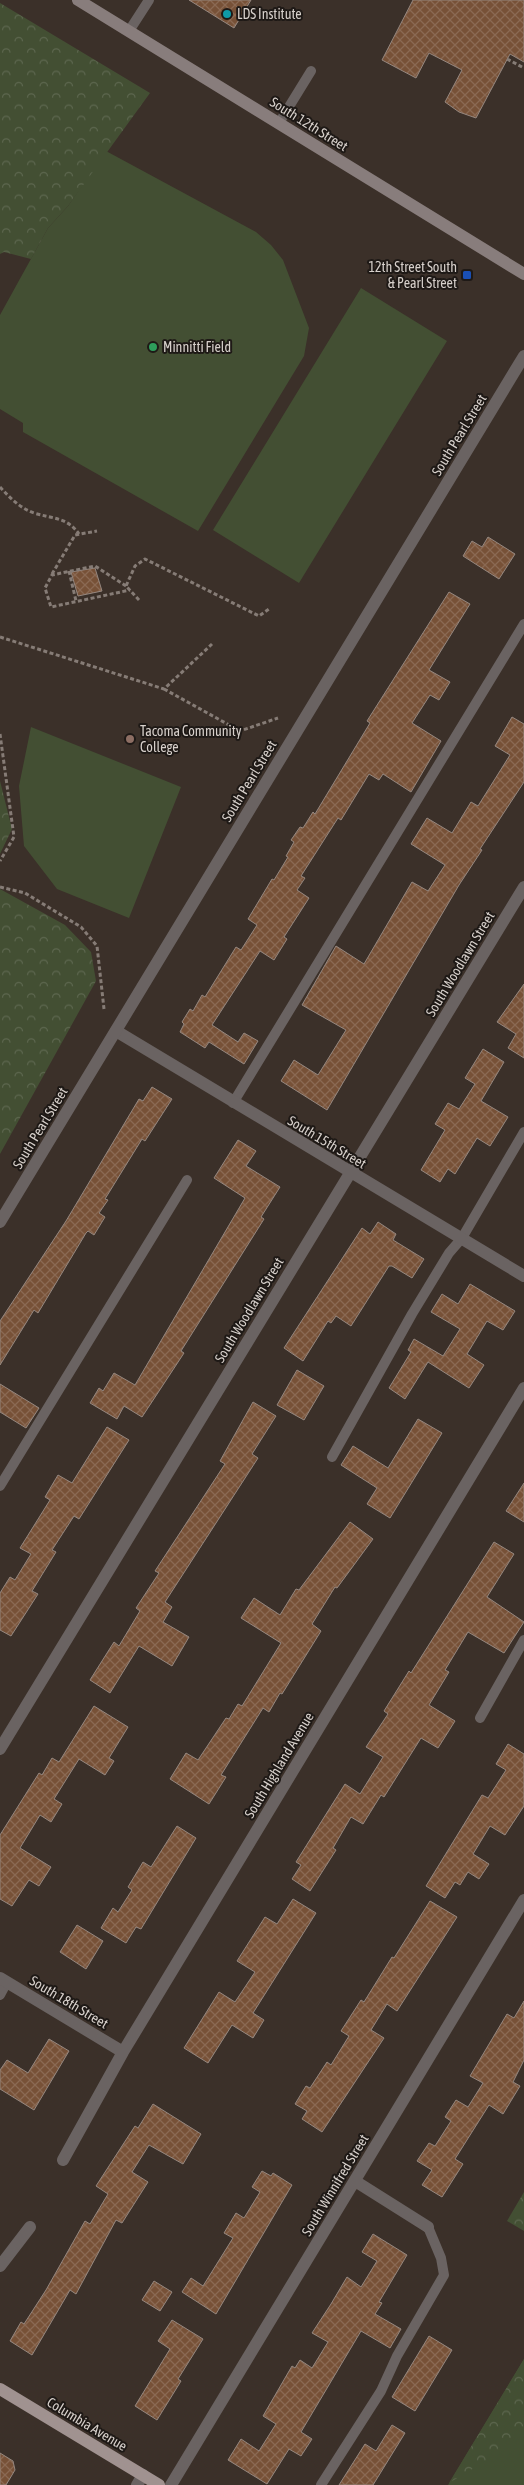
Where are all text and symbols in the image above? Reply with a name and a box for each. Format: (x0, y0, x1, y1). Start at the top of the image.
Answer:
place label: LDS Institute (237, 6, 302, 22)
marker: LDS Institute (221, 8, 233, 20)
street label: South 12th Street (267, 94, 351, 154)
place label: 12th Street South & Pearl Street (368, 259, 457, 291)
marker: 12th Street South & Pearl Street (461, 269, 473, 281)
place label: Minnitti Field (163, 339, 231, 355)
marker: Minnitti Field (147, 341, 159, 353)
street label: South Pearl Street (428, 391, 490, 479)
place label: Tacoma Community College (140, 723, 242, 755)
marker: Tacoma Community College (124, 733, 136, 745)
street label: South Pearl Street (218, 737, 280, 825)
street label: South Woodlawn Street (422, 909, 498, 1019)
street label: South Pearl Street (9, 1084, 71, 1172)
street label: South 15th Street (285, 1112, 369, 1172)
street label: South Woodlawn Street (211, 1255, 287, 1365)
street label: South Highland Avenue (241, 1709, 317, 1821)
street label: South 18th Street (27, 1972, 111, 2032)
street label: South Winnifred Street (298, 2131, 372, 2239)
street label: Columbia Avenue (44, 2394, 130, 2454)

